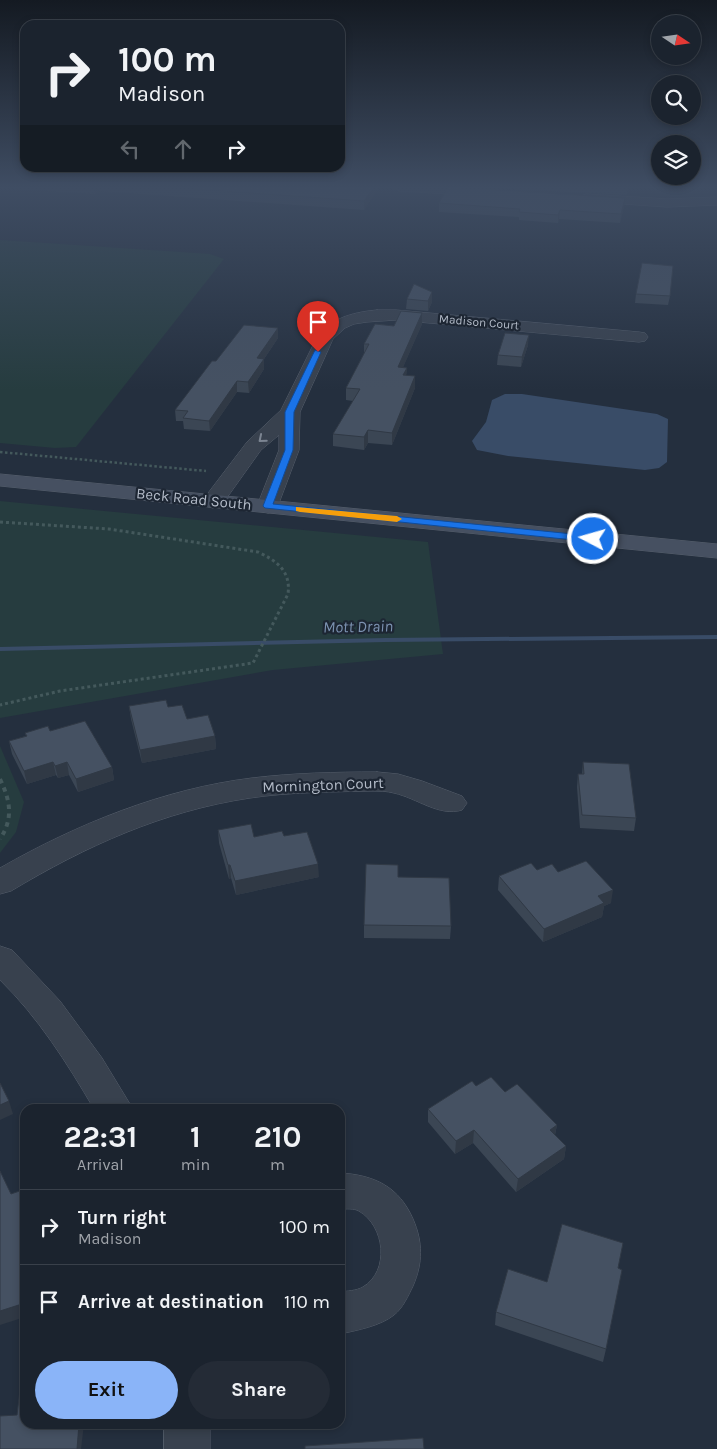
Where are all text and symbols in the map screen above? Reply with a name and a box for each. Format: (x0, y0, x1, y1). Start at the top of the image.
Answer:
north arrow (651, 15, 701, 65)
map controls (651, 15, 701, 185)
text: 100 m (118, 39, 217, 80)
icon: right (35, 40, 100, 105)
button: search (651, 75, 701, 125)
text: Madison (118, 81, 205, 107)
icon: left (116, 135, 144, 163)
icon: ahead (169, 135, 197, 163)
icon: right (222, 135, 250, 163)
button: layers (651, 135, 701, 185)
pin (297, 301, 339, 352)
icon: arrive (304, 308, 332, 336)
street label: Madison Court (438, 312, 520, 333)
one-way arrow (258, 434, 267, 443)
street label: Beck Road South (135, 484, 253, 514)
position arrow (566, 512, 618, 564)
water label: Mott Drain (323, 616, 393, 637)
street label: Mornington Court (262, 774, 384, 796)
text: 22:31 (64, 1119, 137, 1155)
text: 1 (190, 1119, 201, 1155)
text: 210 (254, 1119, 301, 1155)
text: Arrival (77, 1155, 124, 1174)
text: min (181, 1155, 210, 1174)
text: m (270, 1155, 285, 1174)
text: Turn right (78, 1207, 167, 1229)
icon: right (35, 1213, 63, 1241)
text: 100 m (279, 1216, 330, 1238)
text: Madison (78, 1229, 141, 1248)
icon: arrive (35, 1288, 63, 1316)
text: Arrive at destination (78, 1291, 264, 1313)
text: 110 m (284, 1291, 330, 1313)
button: Exit (35, 1361, 178, 1419)
button: Share (188, 1361, 330, 1419)

